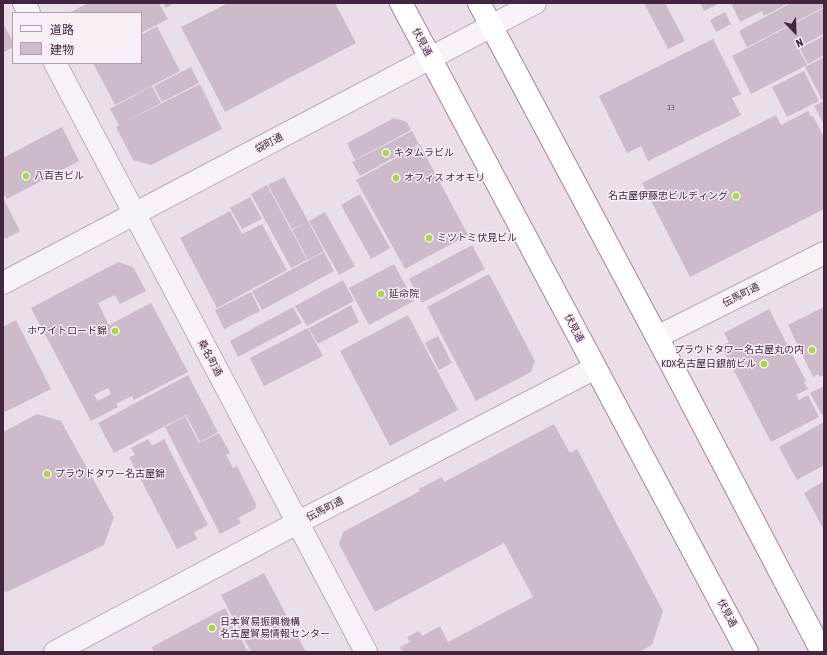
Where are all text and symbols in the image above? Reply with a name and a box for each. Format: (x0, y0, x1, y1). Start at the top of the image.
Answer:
legend (12, 12, 142, 64)
north arrow (775, 12, 815, 52)
text: 道路 (50, 23, 74, 37)
street label: 伏見通 (410, 26, 434, 58)
text: N (794, 36, 805, 50)
text: 建物 (50, 43, 74, 57)
house number: 13 (667, 102, 675, 112)
street label: 袋町通 (253, 131, 285, 155)
place label: キタムラビル (394, 147, 454, 159)
marker: キタムラビル (381, 148, 391, 158)
place label: 八百吉ビル (34, 170, 84, 182)
marker: 八百吉ビル (21, 171, 31, 181)
place label: オフィス オオモリ (404, 172, 485, 184)
marker: オフィス オオモリ (391, 173, 401, 183)
place label: 名古屋伊藤忠ビルディング (608, 190, 728, 202)
marker: 名古屋伊藤忠ビルディング (731, 191, 741, 201)
place label: ミツトミ伏見ビル (437, 232, 517, 244)
marker: ミツトミ伏見ビル (424, 233, 434, 243)
street label: 伝馬町通 (720, 281, 762, 309)
place label: 延命院 (389, 288, 419, 300)
marker: 延命院 (376, 289, 386, 299)
street label: 伏見通 (562, 312, 586, 344)
place label: ホワイトロード錦 (27, 325, 107, 337)
marker: ホワイトロード錦 (110, 326, 120, 336)
street label: 桑名町通 (195, 338, 225, 378)
place label: プラウドタワー名古屋丸の内 (674, 344, 804, 356)
marker: プラウドタワー名古屋丸の内 (807, 345, 817, 355)
place label: KDX名古屋日銀前ビル (661, 358, 756, 370)
marker: KDX名古屋日銀前ビル (759, 359, 769, 369)
place label: プラウドタワー名古屋錦 (55, 468, 165, 480)
marker: プラウドタワー名古屋錦 (42, 469, 52, 479)
street label: 伝馬町通 (304, 495, 346, 523)
street label: 伏見通 (715, 597, 739, 629)
place label: 日本貿易振興機構 名古屋貿易情報センター (220, 616, 330, 640)
marker: 日本貿易振興機構 名古屋貿易情報センター (207, 623, 217, 633)

